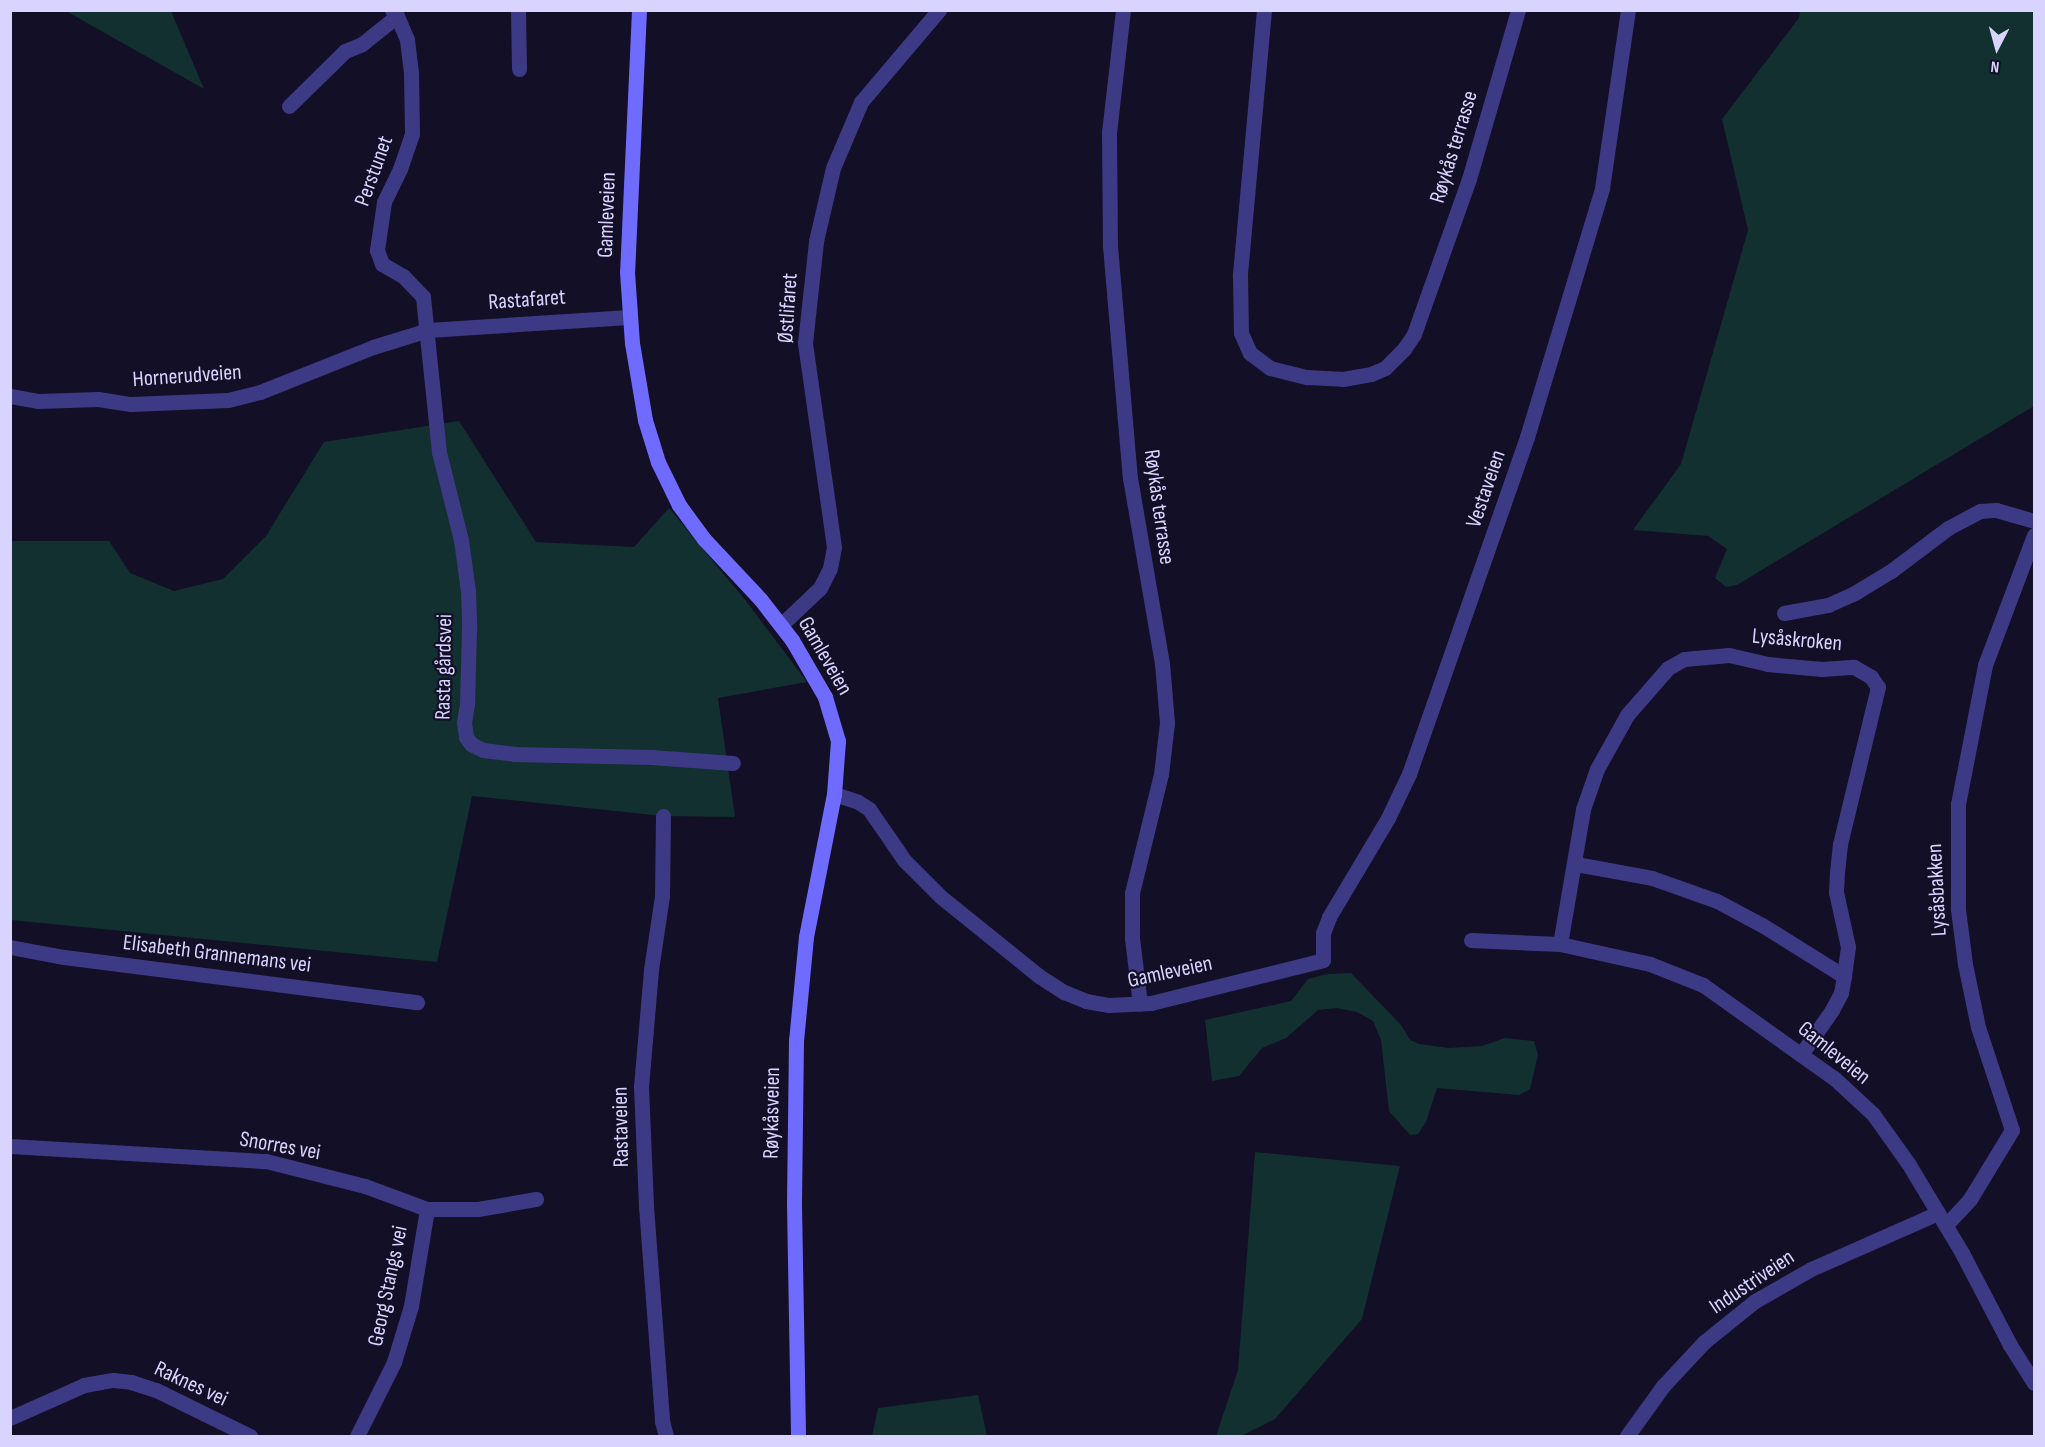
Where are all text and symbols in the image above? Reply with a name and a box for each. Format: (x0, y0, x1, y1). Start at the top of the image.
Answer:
north arrow (1967, 18, 2027, 78)
text: N (1990, 57, 2000, 76)
street label: Røykås terrasse (1424, 88, 1484, 206)
street label: Perstunet (349, 132, 399, 210)
street label: Gamleveien (592, 172, 622, 258)
street label: Østlifaret (772, 272, 804, 344)
street label: Rastafaret (487, 284, 567, 316)
street label: Hornerudveien (132, 359, 242, 393)
street label: Vestaveien (1460, 447, 1512, 531)
street label: Røykås terrasse (1138, 448, 1180, 566)
street label: Gamleveien (792, 612, 858, 700)
street label: Rasta gårdsvei (430, 614, 458, 720)
street label: Lysåskroken (1751, 623, 1843, 657)
street label: Lysåsbakken (1921, 843, 1953, 937)
street label: Elisabeth Grannemans vei (121, 929, 313, 979)
street label: Gamleveien (1125, 950, 1215, 994)
street label: Gamleveien (1792, 1016, 1876, 1090)
street label: Røykåsveien (758, 1067, 786, 1159)
street label: Rastaveien (607, 1086, 635, 1168)
street label: Snorres vei (237, 1126, 323, 1166)
street label: Georg Stangs vei (362, 1223, 414, 1349)
street label: Industriveien (1705, 1244, 1799, 1320)
street label: Raknes vei (150, 1356, 232, 1412)

